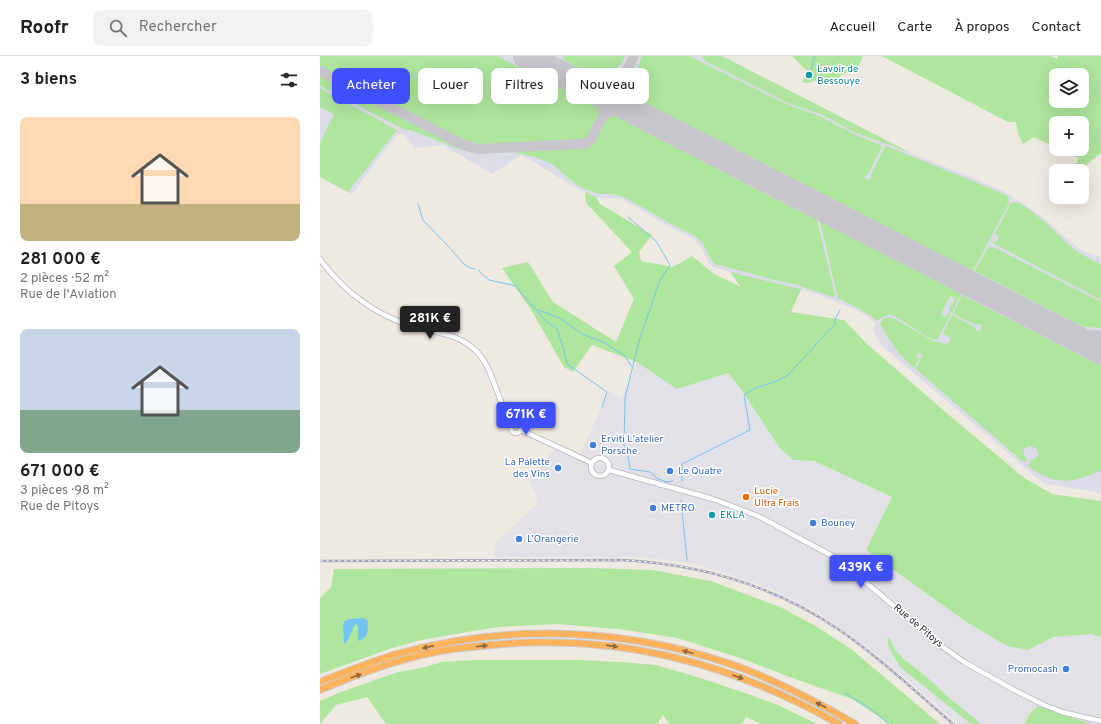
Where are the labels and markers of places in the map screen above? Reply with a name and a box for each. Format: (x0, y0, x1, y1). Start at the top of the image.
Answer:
place label: Lavoir de Bessouye (817, 63, 860, 88)
marker: Lavoir de Bessouye (804, 70, 814, 80)
pin: 281K € (397, 306, 463, 340)
pin: 671K € (493, 402, 559, 436)
place label: Erviti L'atelier Porsche (601, 433, 664, 458)
marker: Erviti L'atelier Porsche (588, 440, 598, 450)
place label: La Palette des Vins (505, 456, 550, 481)
marker: La Palette des Vins (553, 463, 563, 473)
place label: Le Quatre (678, 465, 722, 478)
marker: Le Quatre (665, 466, 675, 476)
place label: Lucie Ultra Frais (754, 485, 800, 510)
marker: Lucie Ultra Frais (741, 492, 751, 502)
place label: METRO (661, 502, 695, 515)
marker: METRO (648, 503, 658, 513)
place label: EKLA (720, 509, 745, 522)
marker: EKLA (707, 510, 717, 520)
place label: Bouney (821, 517, 855, 530)
marker: Bouney (808, 518, 818, 528)
place label: L’Orangerie (527, 533, 579, 546)
marker: L’Orangerie (514, 534, 524, 544)
pin: 439K € (828, 555, 894, 589)
place label: Promocash (1008, 663, 1058, 676)
marker: Promocash (1061, 664, 1071, 674)

